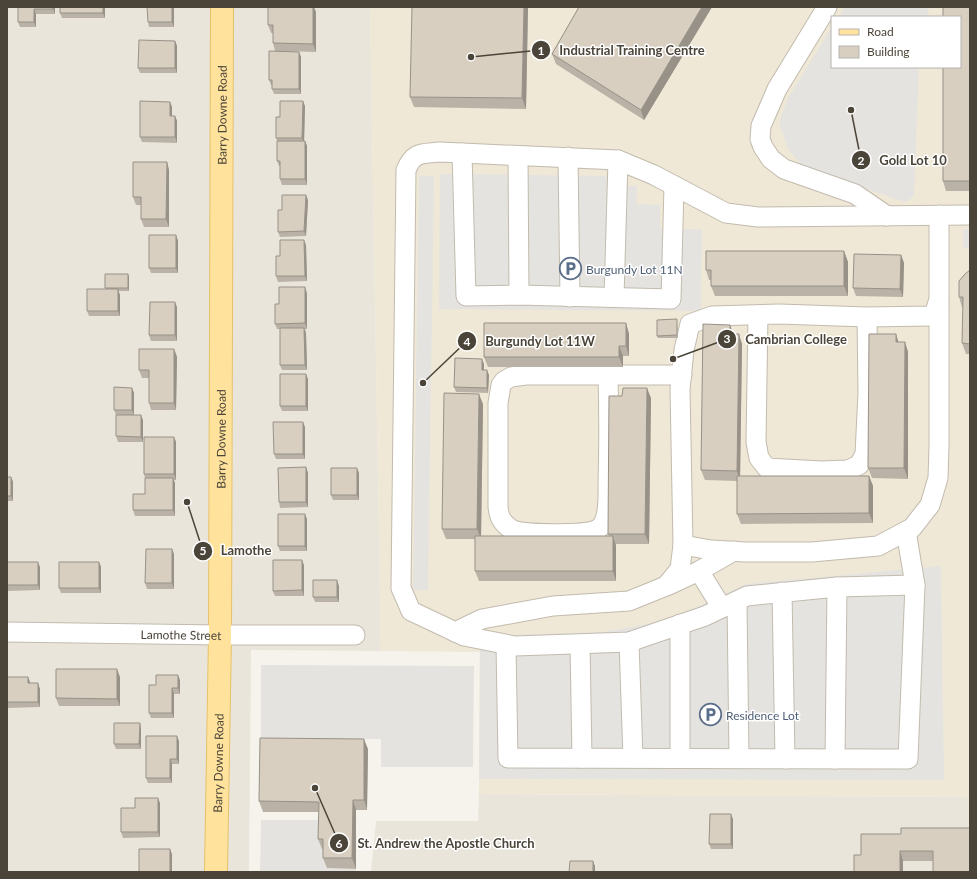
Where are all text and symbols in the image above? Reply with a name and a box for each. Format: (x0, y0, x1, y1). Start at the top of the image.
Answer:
legend (831, 16, 961, 68)
text: Road (867, 24, 894, 39)
callout: Industrial Training Centre (531, 38, 713, 63)
text: Industrial Training Centre (559, 42, 705, 58)
text: 1 (538, 43, 545, 58)
text: Building (867, 44, 910, 59)
street label: Barry Downe Road (214, 65, 229, 165)
callout: Gold Lot 10 (851, 148, 955, 173)
text: Gold Lot 10 (879, 152, 947, 168)
text: 2 (858, 153, 865, 168)
parking icon: Burgundy Lot 11N (558, 256, 584, 282)
place label: Burgundy Lot 11N (586, 262, 683, 277)
callout: Cambrian College (717, 327, 855, 352)
callout: Burgundy Lot 11W (457, 329, 603, 354)
text: 3 (724, 331, 731, 346)
text: Cambrian College (745, 331, 847, 347)
text: Burgundy Lot 11W (485, 333, 595, 349)
text: 4 (464, 334, 471, 349)
street label: Barry Downe Road (213, 389, 228, 489)
callout: Lamothe (193, 538, 280, 563)
text: Lamothe (221, 542, 271, 558)
text: 5 (200, 543, 207, 558)
street label: Lamothe Street (140, 626, 222, 643)
parking icon: Residence Lot (698, 702, 724, 728)
place label: Residence Lot (726, 708, 800, 723)
street label: Barry Downe Road (210, 713, 226, 813)
callout: St. Andrew the Apostle Church (329, 831, 543, 856)
text: St. Andrew the Apostle Church (357, 835, 535, 851)
text: 6 (336, 836, 343, 851)

